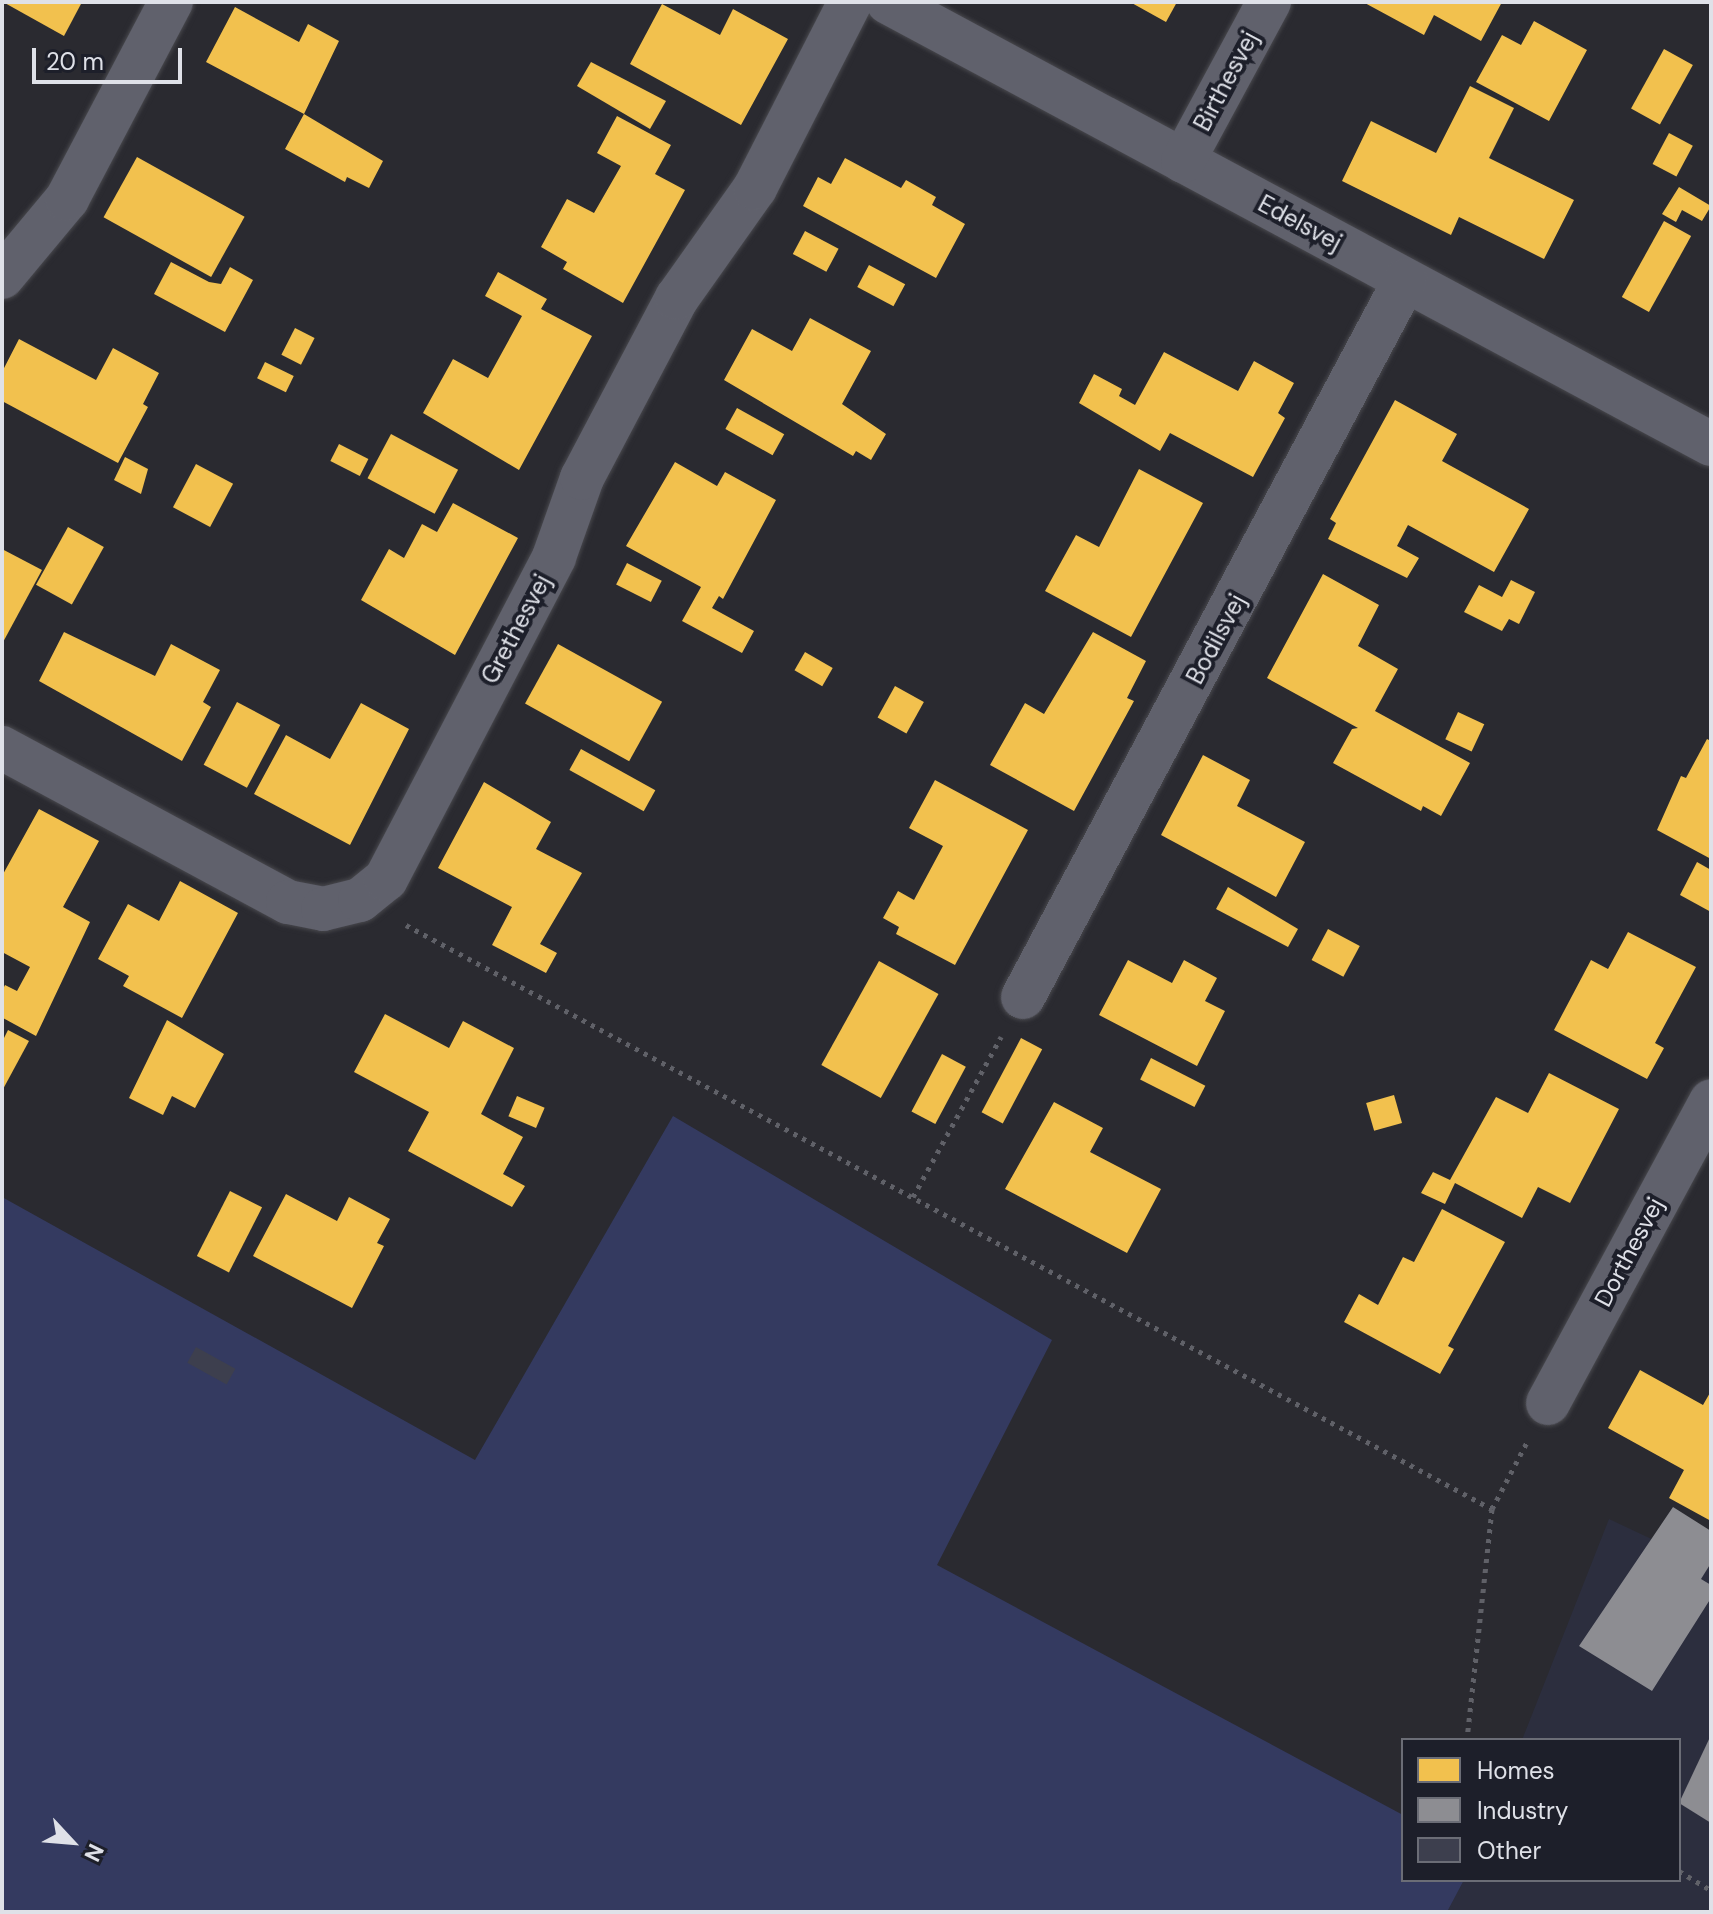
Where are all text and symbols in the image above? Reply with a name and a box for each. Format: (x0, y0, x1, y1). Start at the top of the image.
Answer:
street label: Birthesvej (1188, 26, 1264, 136)
scale bar (36, 32, 186, 82)
text: 20 m (46, 46, 104, 77)
street label: Edelsvej (1253, 189, 1347, 257)
street label: Grethesvej (475, 569, 557, 689)
street label: Bodilsvej (1180, 589, 1252, 689)
street label: Dorthesvej (1588, 1193, 1670, 1311)
legend (1401, 1738, 1681, 1882)
text: Homes (1477, 1755, 1555, 1786)
text: Industry (1477, 1795, 1568, 1826)
north arrow (32, 1802, 112, 1882)
text: Other (1477, 1835, 1541, 1866)
text: N (77, 1839, 111, 1866)

